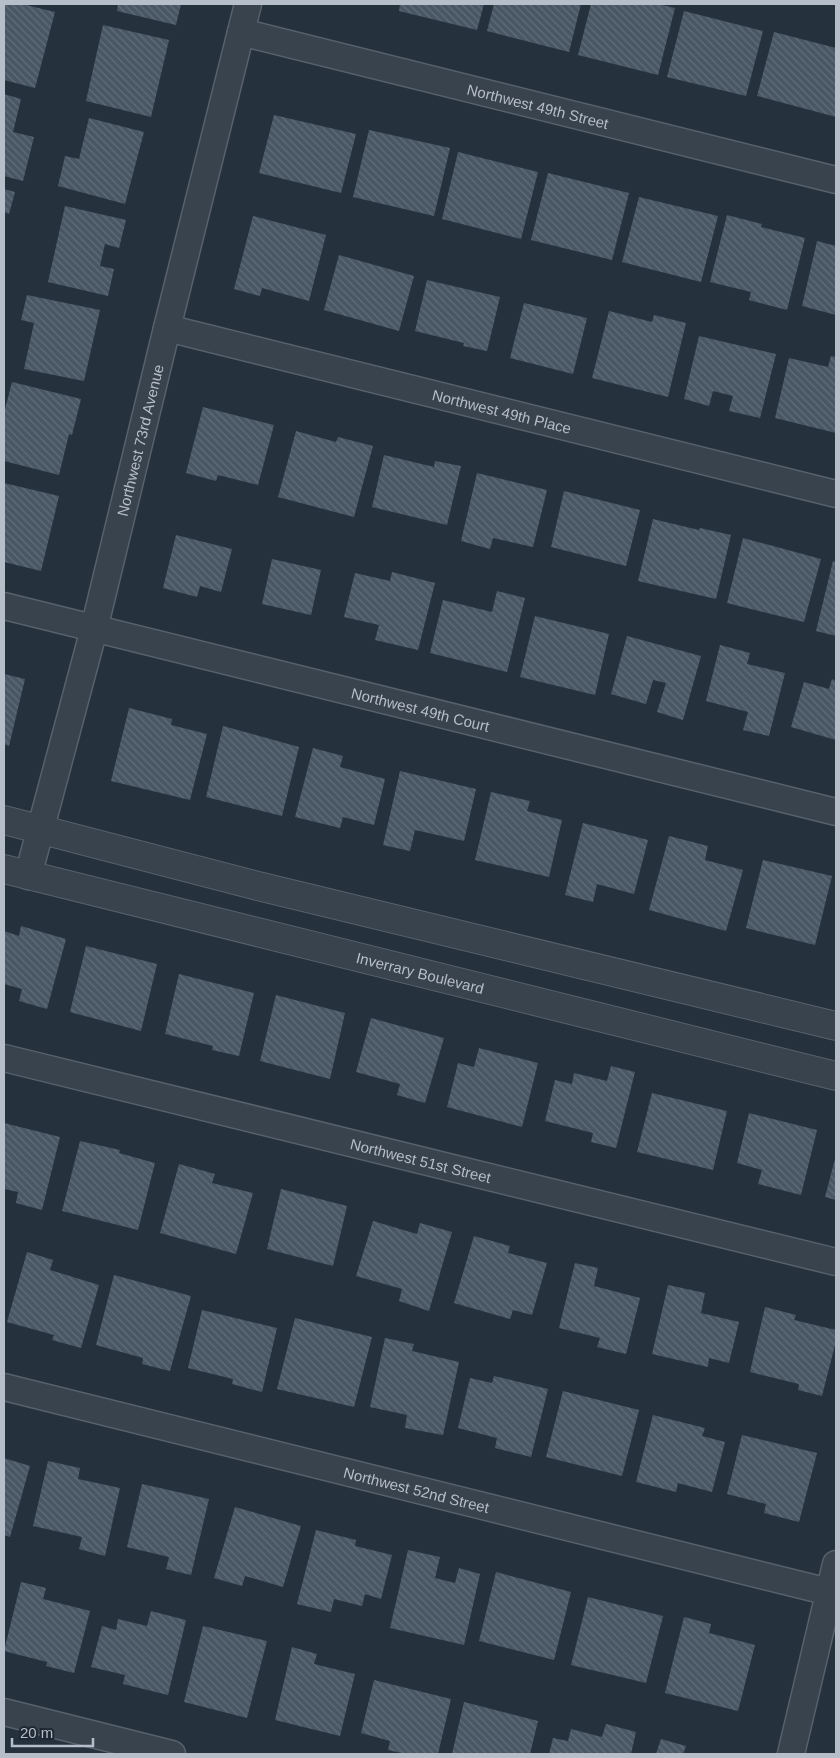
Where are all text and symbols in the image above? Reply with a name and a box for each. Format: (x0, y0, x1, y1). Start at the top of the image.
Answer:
street label: Northwest 49th Street (465, 80, 611, 132)
street label: Northwest 73rd Avenue (113, 362, 166, 518)
street label: Northwest 49th Place (431, 386, 573, 437)
street label: Northwest 49th Court (350, 684, 492, 735)
street label: Inverrary Boulevard (355, 949, 486, 997)
street label: Northwest 51st Street (349, 1135, 494, 1186)
street label: Northwest 52nd Street (342, 1463, 492, 1516)
scale bar (12, 1716, 94, 1748)
text: 20 m (20, 1724, 53, 1741)

